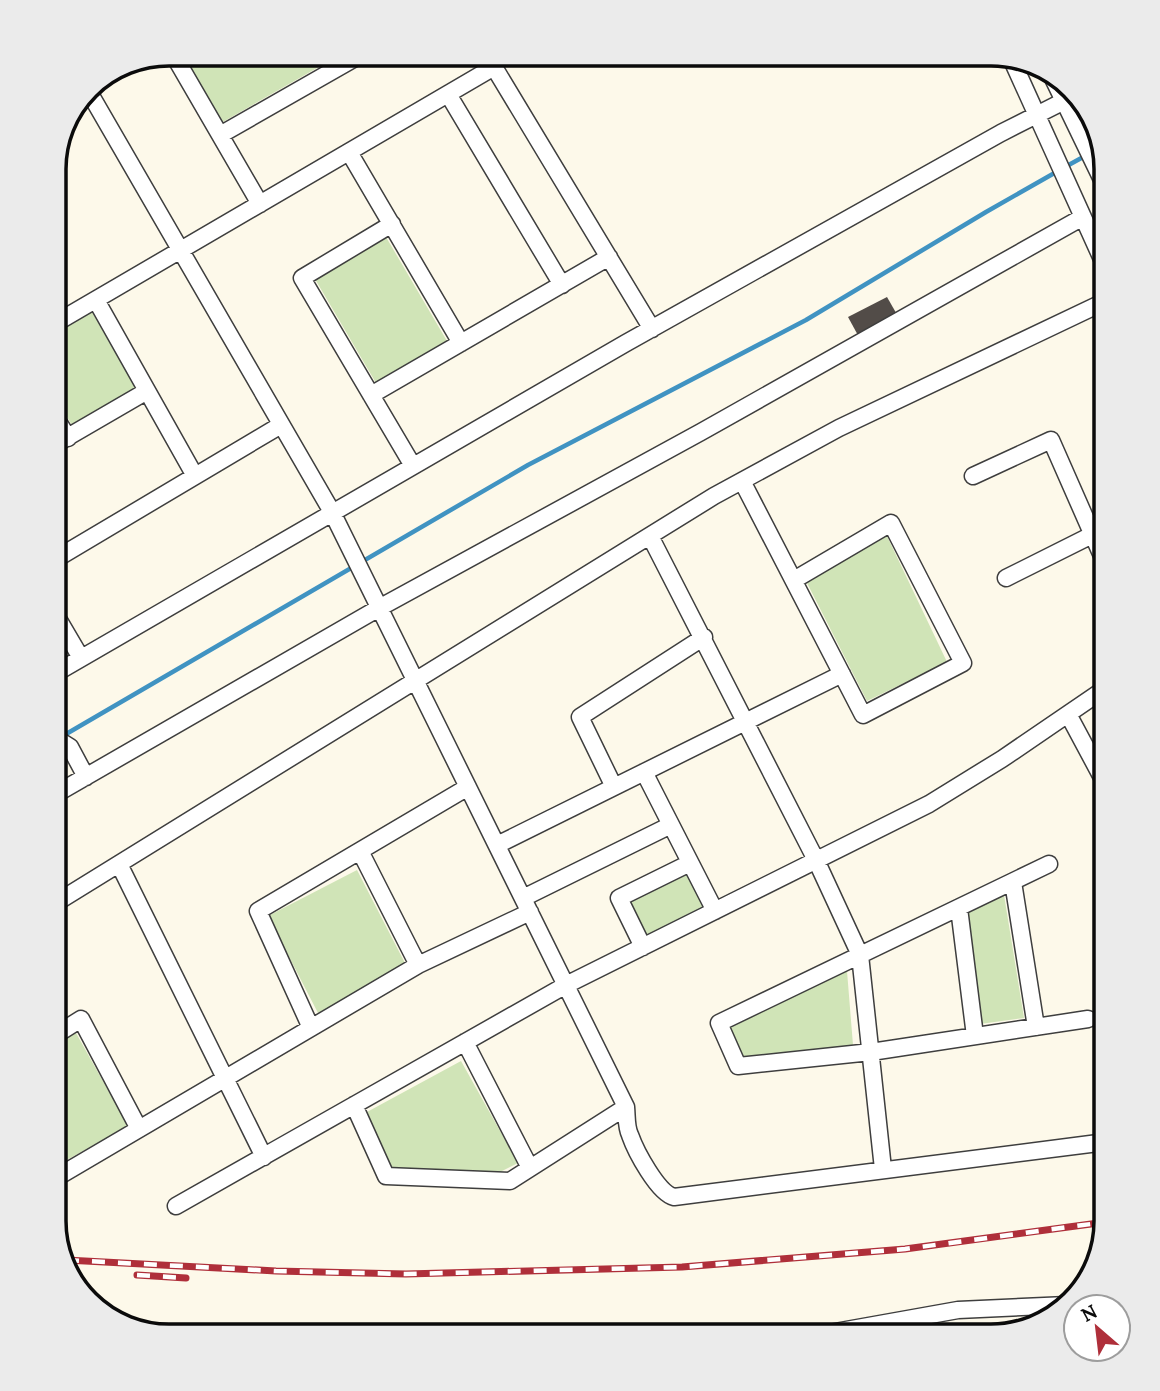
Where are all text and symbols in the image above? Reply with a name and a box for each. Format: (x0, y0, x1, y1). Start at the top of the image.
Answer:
north arrow (1062, 1293, 1132, 1363)
text: N (1077, 1299, 1101, 1327)

